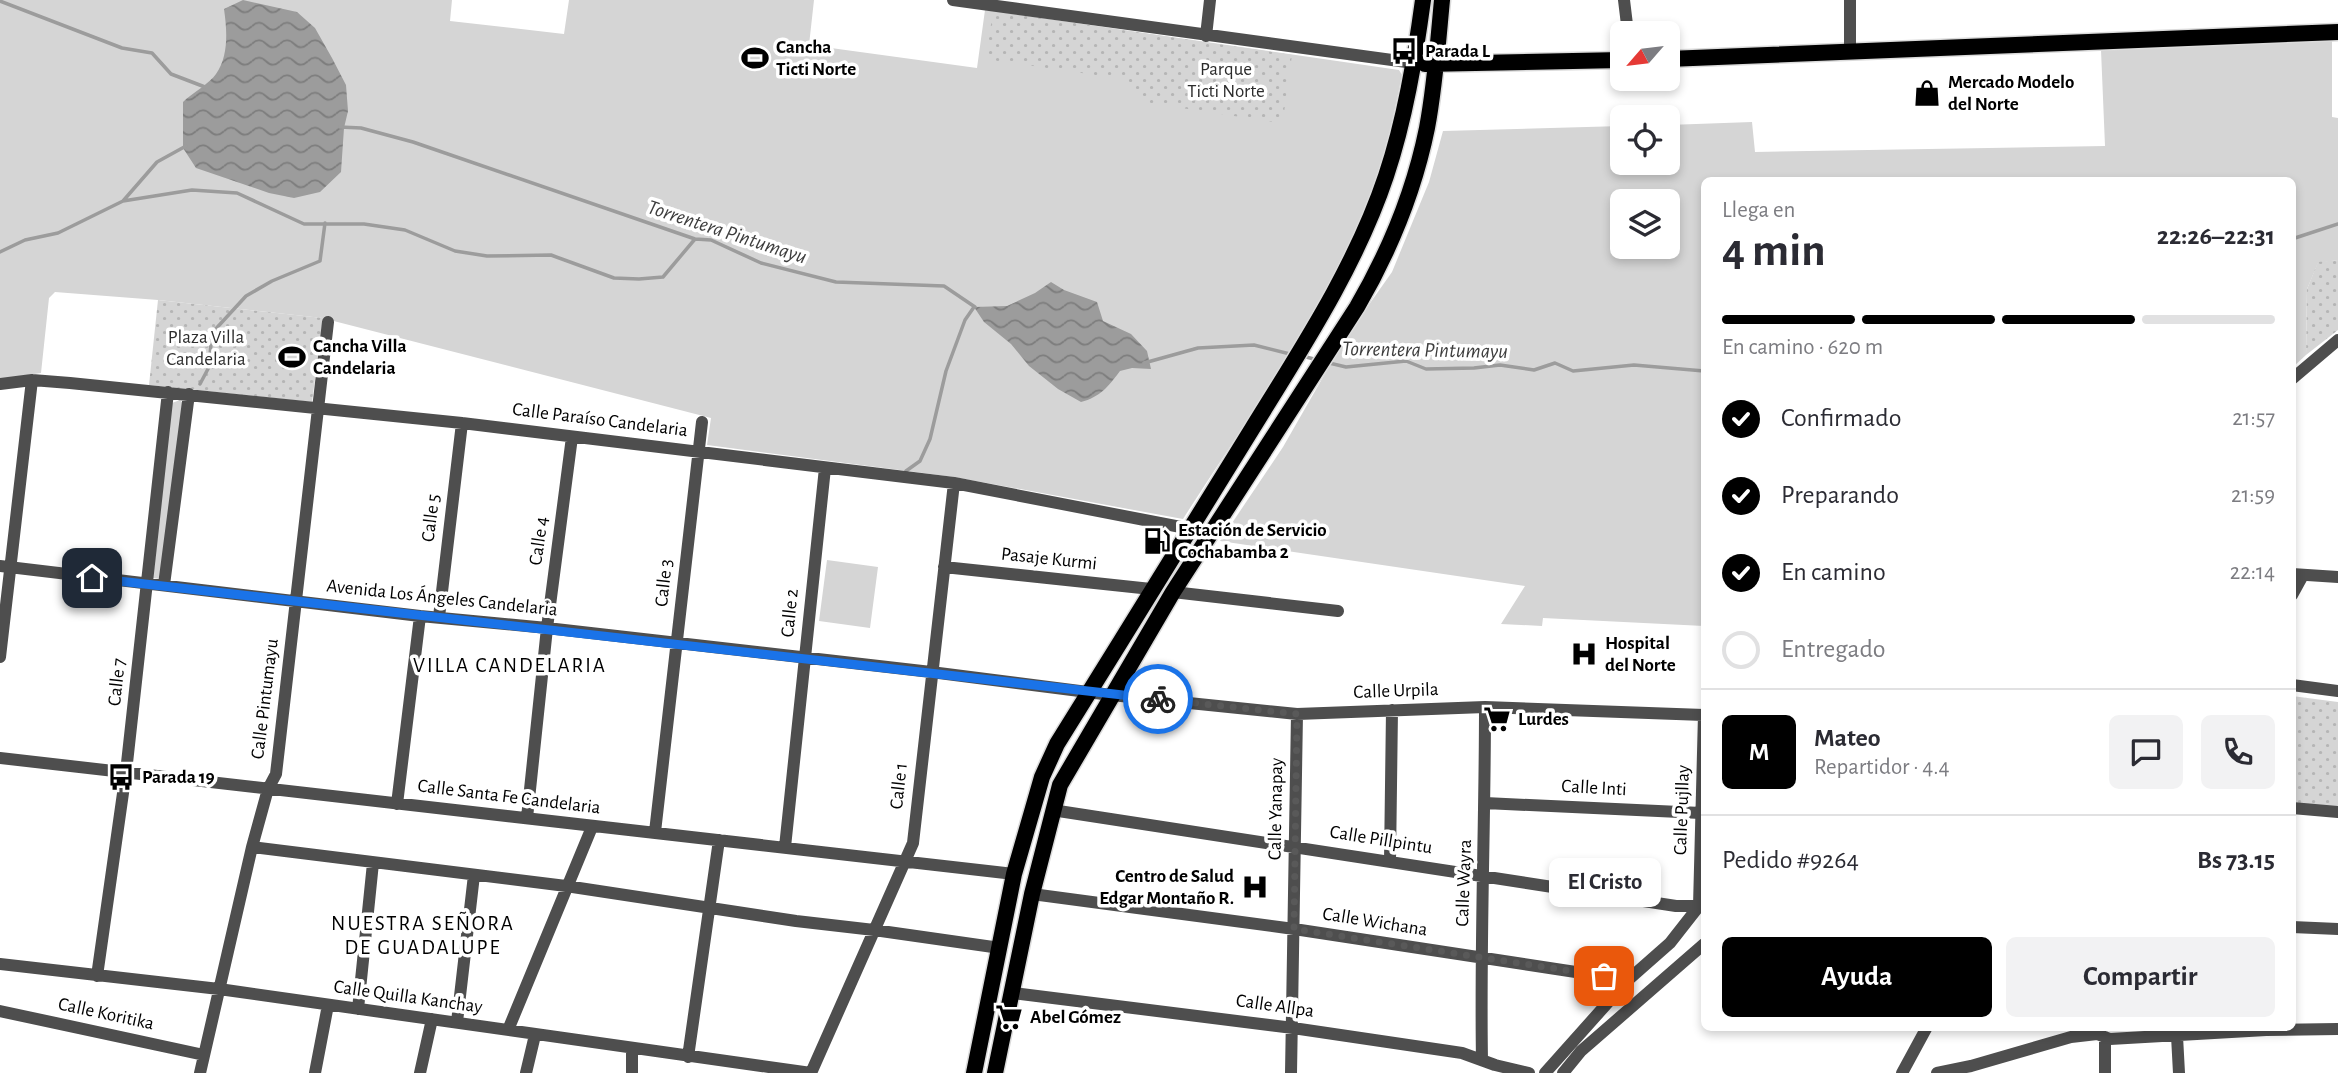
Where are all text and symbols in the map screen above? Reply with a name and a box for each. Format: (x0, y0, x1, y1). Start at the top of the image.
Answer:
north arrow (1610, 21, 1680, 91)
map controls (1610, 21, 1680, 259)
bus stop icon: Parada L (1389, 36, 1419, 66)
place label: Cancha Ticti Norte (776, 38, 856, 79)
place label: Parada L (1425, 42, 1491, 61)
sports icon: Cancha Ticti Norte (740, 43, 770, 73)
park label: Parque Ticti Norte (1187, 60, 1265, 101)
place label: Mercado Modelo del Norte (1948, 73, 2074, 114)
shop icon: Mercado Modelo del Norte (1912, 78, 1942, 108)
button: locate (1610, 105, 1680, 175)
button: layers (1610, 189, 1680, 259)
water label: Torrentera Pintumayu (645, 196, 809, 268)
text: Llega en (1722, 199, 1795, 222)
text: 22:26–22:31 (2157, 223, 2275, 249)
text: 4 min (1722, 228, 1826, 274)
park label: Plaza Villa Candelaria (166, 328, 246, 369)
text: En camino · 620 m (1722, 336, 1883, 359)
place label: Cancha Villa Candelaria (313, 337, 407, 378)
water label: Torrentera Pintumayu (1342, 338, 1508, 362)
sports icon: Cancha Villa Candelaria (277, 342, 307, 372)
street label: Calle Paraíso Candelaria (511, 400, 689, 440)
icon: check (1722, 400, 1760, 438)
text: Confirmado (1781, 405, 1902, 431)
text: 21:57 (2232, 407, 2275, 430)
icon: check (1722, 477, 1760, 515)
text: Preparando (1781, 482, 1899, 508)
text: 21:59 (2231, 484, 2275, 507)
street label: Calle 5 (419, 493, 443, 543)
street label: Calle 4 (526, 515, 552, 567)
place label: Estación de Servicio Cochabamba 2 (1178, 521, 1327, 562)
fuel station icon: Estación de Servicio Cochabamba 2 (1142, 526, 1172, 556)
street label: Pasaje Kurmi (1000, 545, 1098, 573)
pin (62, 548, 122, 608)
icon: check (1722, 554, 1760, 592)
street label: Calle 3 (652, 558, 676, 608)
icon: home (73, 559, 111, 597)
text: En camino (1781, 559, 1886, 585)
text: 22:14 (2230, 561, 2275, 584)
street label: Avenida Los Ángeles Candelaria (325, 574, 559, 620)
street label: Calle 2 (778, 588, 802, 638)
place label: Hospital del Norte (1605, 634, 1676, 675)
text: Entregado (1781, 636, 1886, 662)
street label: Calle Pintumayu (248, 637, 282, 760)
hospital icon: Hospital del Norte (1569, 639, 1599, 669)
district label: VILLA CANDELARIA (413, 655, 607, 676)
street label: Calle 7 (105, 657, 129, 707)
courier (1123, 664, 1193, 734)
icon: bike (1139, 680, 1177, 718)
street label: Calle Urpila (1353, 680, 1439, 702)
supermarket icon: Lurdes (1482, 704, 1512, 734)
place label: Lurdes (1518, 710, 1569, 729)
button: chat (2109, 715, 2183, 789)
button: phone (2201, 715, 2275, 789)
text: Mateo (1814, 725, 1881, 751)
text: M (1749, 739, 1769, 765)
text: Repartidor · 4.4 (1814, 756, 1950, 779)
street label: Calle Yanapay (1266, 758, 1286, 860)
bus stop icon: Parada 19 (106, 762, 136, 792)
street label: Calle 1 (887, 762, 911, 810)
street label: Calle Pujllay (1671, 765, 1693, 855)
place label: Parada 19 (142, 768, 215, 787)
street label: Calle Santa Fe Candelaria (417, 776, 602, 818)
street label: Calle Inti (1561, 777, 1627, 799)
street label: Calle Pillpintu (1328, 823, 1434, 858)
street label: Calle Wayra (1453, 839, 1475, 927)
text: Pedido #9264 (1722, 847, 1859, 873)
text: Bs 73.15 (2197, 847, 2275, 873)
callout: El Cristo (1548, 857, 1660, 906)
place label: Centro de Salud Edgar Montaño R. (1099, 867, 1234, 908)
text: El Cristo (1568, 871, 1642, 894)
hospital icon: Centro de Salud Edgar Montaño R. (1240, 872, 1270, 902)
street label: Calle Wichana (1321, 904, 1429, 940)
district label: NUESTRA SEÑORA DE GUADALUPE (331, 911, 515, 958)
button: Ayuda (1722, 937, 1992, 1017)
button: Compartir (2006, 937, 2275, 1017)
pin (1574, 946, 1634, 1006)
icon: bag (1585, 957, 1623, 995)
street label: Calle Quilla Kanchay (332, 977, 484, 1017)
street label: Calle Allpa (1235, 991, 1316, 1021)
street label: Calle Koritika (56, 995, 156, 1033)
supermarket icon: Abel Gómez (994, 1002, 1024, 1032)
place label: Abel Gómez (1030, 1008, 1121, 1027)

